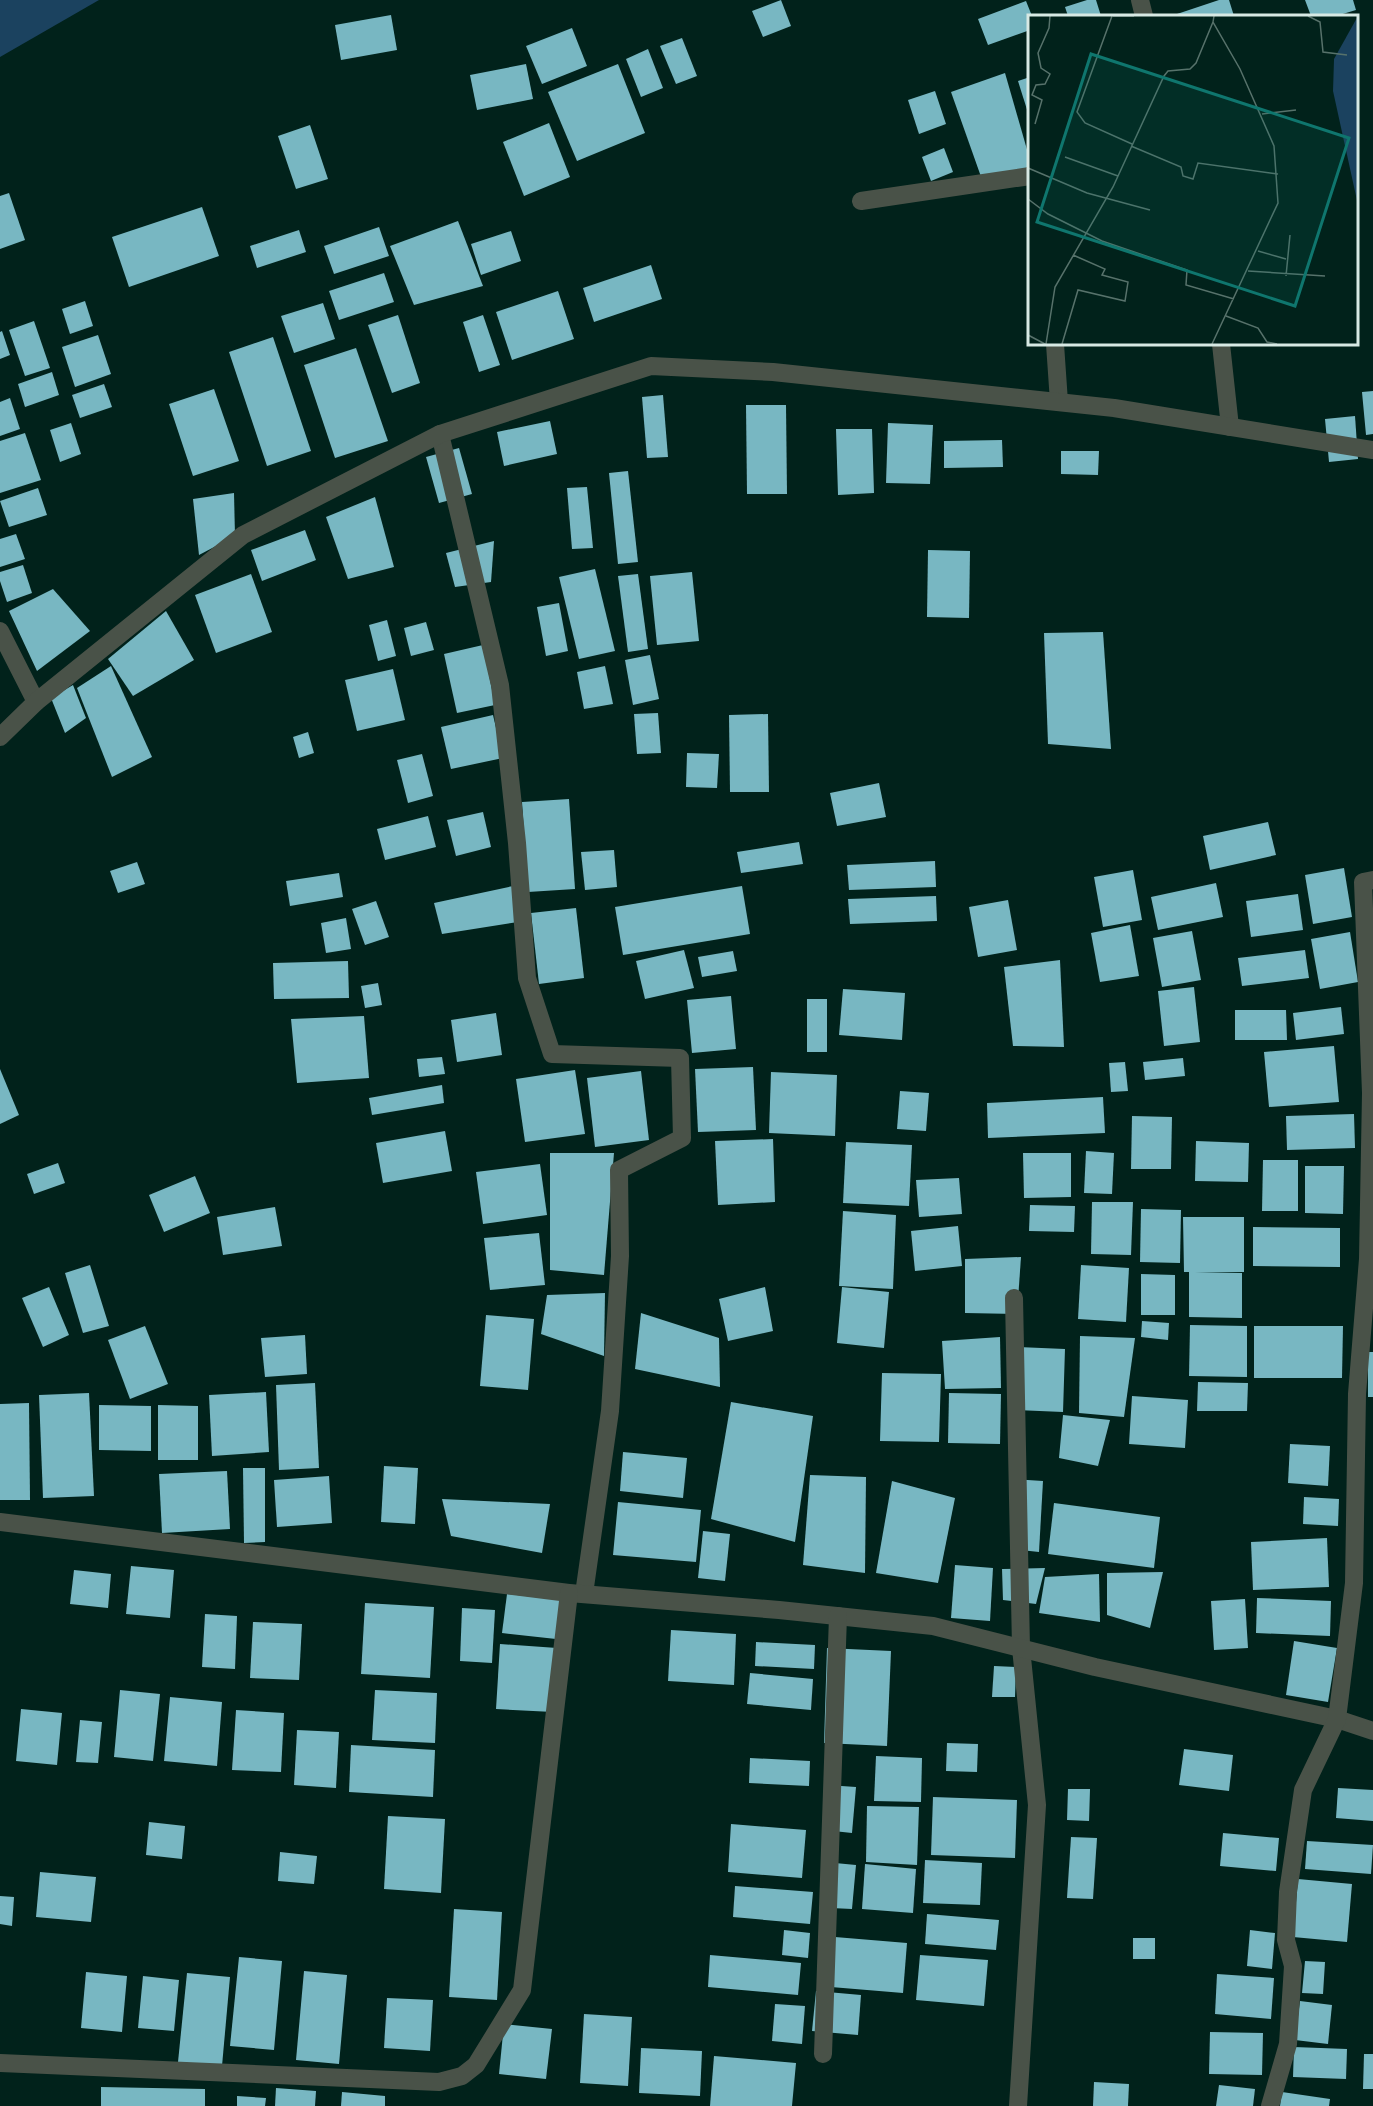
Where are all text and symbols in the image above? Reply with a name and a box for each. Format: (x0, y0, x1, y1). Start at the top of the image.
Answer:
inset map (1028, 15, 1358, 345)

